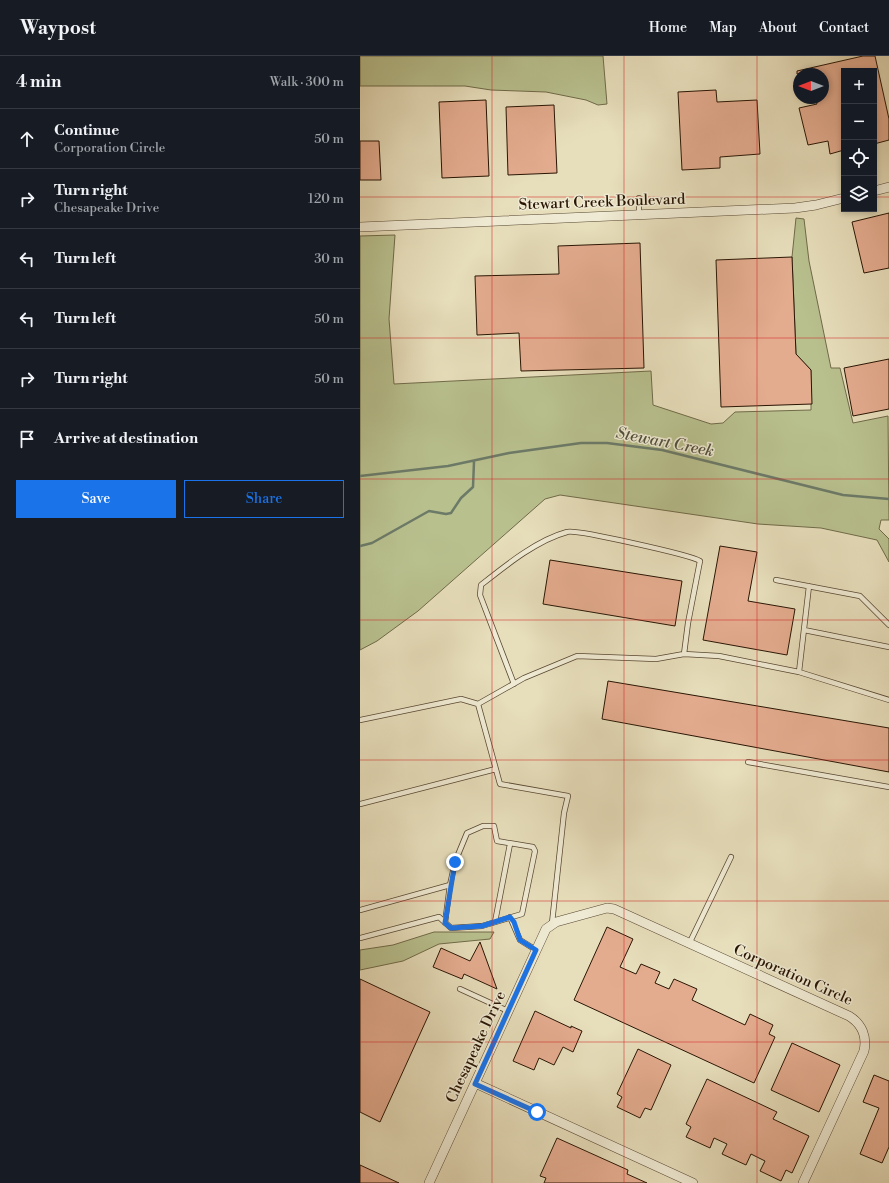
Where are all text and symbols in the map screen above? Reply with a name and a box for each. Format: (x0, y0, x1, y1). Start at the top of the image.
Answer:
text: Waypost (20, 16, 96, 40)
text: Home (649, 19, 687, 37)
text: Map (709, 19, 737, 37)
text: About (759, 19, 797, 37)
text: Contact (819, 19, 869, 37)
north arrow (793, 68, 829, 104)
map controls (841, 68, 877, 212)
button: + (841, 68, 877, 104)
text: 4 min (16, 71, 61, 93)
text: Walk · 300 m (270, 74, 344, 90)
button: − (841, 104, 877, 140)
text: Continue (54, 121, 119, 140)
icon: ahead (16, 128, 38, 150)
text: 50 m (314, 131, 344, 147)
text: Corporation Circle (54, 140, 165, 156)
button: locate (841, 140, 877, 176)
button: layers (841, 176, 877, 212)
text: Turn right (54, 181, 128, 200)
icon: right (16, 188, 38, 210)
street label: Stewart Creek Boulevard (518, 190, 686, 214)
text: 120 m (308, 191, 344, 207)
text: Chesapeake Drive (54, 200, 159, 216)
icon: left (16, 248, 38, 270)
text: Turn left (54, 249, 116, 268)
text: 30 m (314, 251, 344, 267)
icon: left (16, 308, 38, 330)
text: Turn left (54, 309, 116, 328)
text: 50 m (314, 311, 344, 327)
icon: right (16, 368, 38, 390)
text: Turn right (54, 369, 128, 388)
text: 50 m (314, 371, 344, 387)
water label: Stewart Creek (614, 423, 716, 461)
icon: arrive (16, 428, 38, 450)
text: Arrive at destination (54, 429, 198, 448)
button: Save (16, 480, 176, 518)
button: Share (184, 480, 344, 518)
route end (446, 853, 464, 871)
street label: Corporation Circle (730, 940, 856, 1010)
street label: Chesapeake Drive (442, 988, 510, 1106)
route start (528, 1103, 546, 1121)

